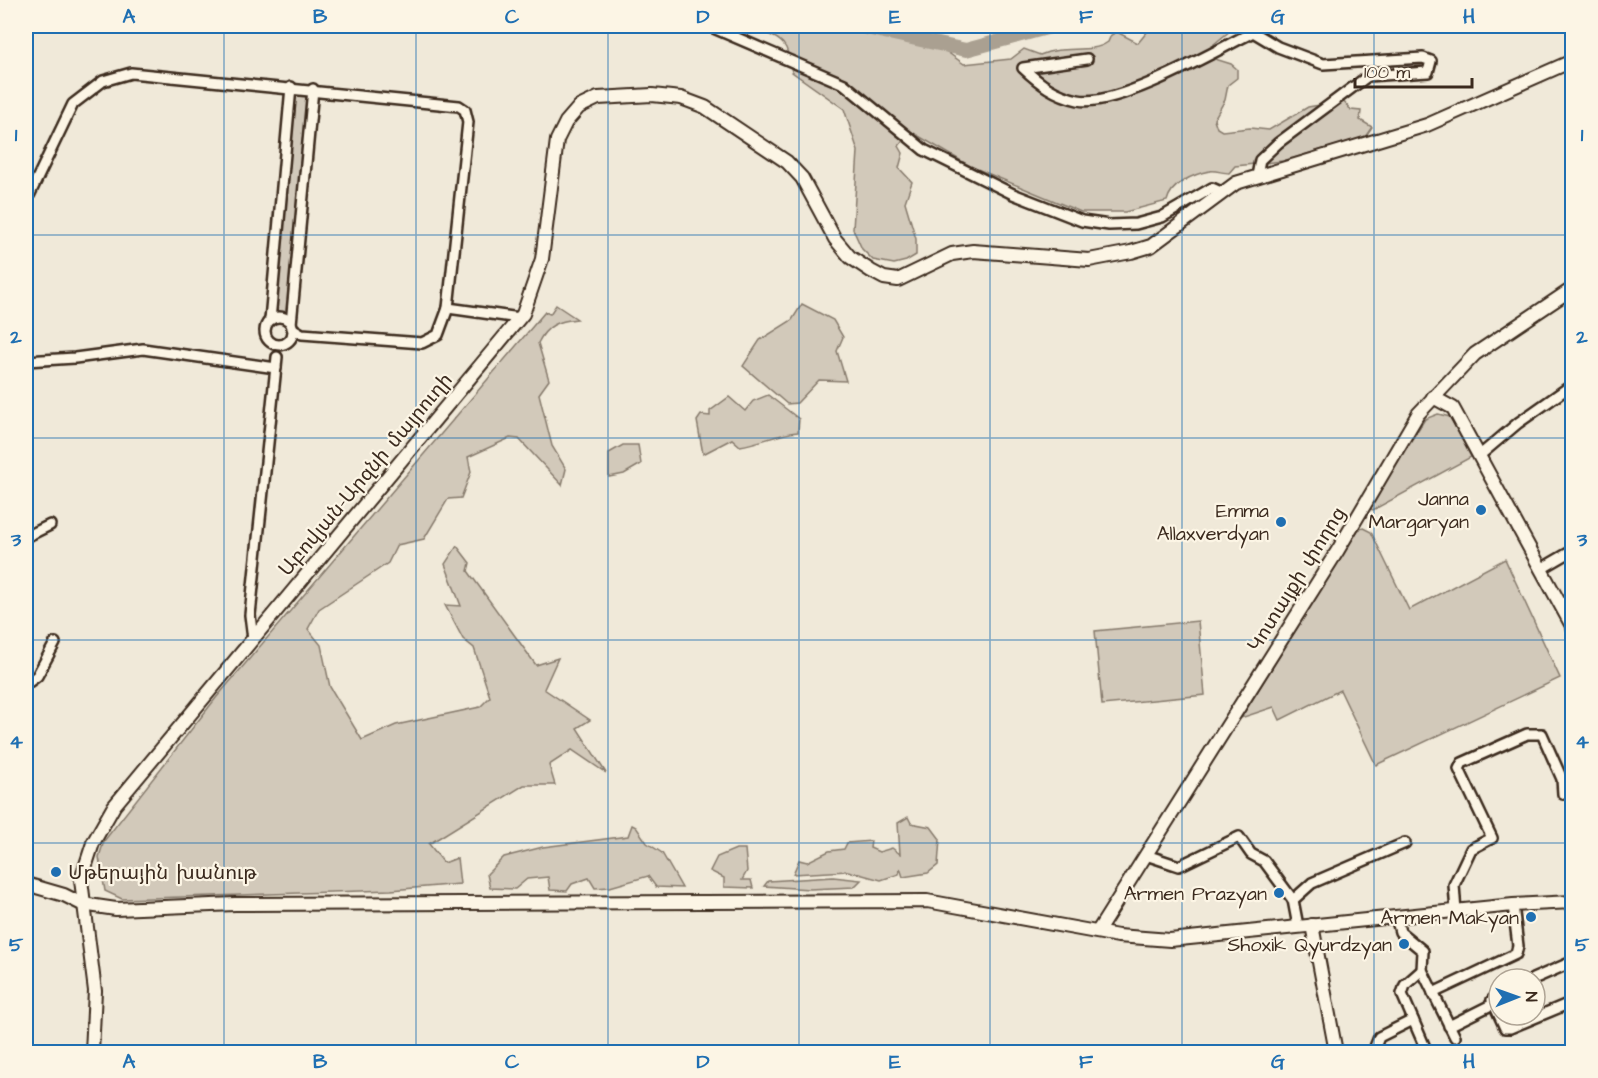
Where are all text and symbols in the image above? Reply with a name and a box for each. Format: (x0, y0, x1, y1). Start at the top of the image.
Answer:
text: A (123, 3, 136, 31)
text: B (313, 3, 328, 31)
text: C (505, 3, 520, 31)
text: D (697, 3, 710, 31)
text: E (889, 3, 901, 31)
text: F (1079, 3, 1094, 31)
text: G (1271, 3, 1285, 31)
text: H (1463, 3, 1475, 31)
scale bar (1355, 51, 1472, 89)
text: 100 m (1364, 60, 1410, 85)
text: 1 (15, 121, 18, 149)
text: 1 (1581, 121, 1584, 149)
text: 2 (9, 323, 22, 351)
text: 2 (1575, 323, 1588, 351)
street label: Աբովյան-Արզնի մայրուղի (272, 367, 459, 582)
place label: Janna Margaryan (1369, 485, 1469, 537)
place label: Emma Allaxverdyan (1157, 497, 1269, 549)
street label: Կոտայքի փողոց (1241, 502, 1353, 657)
marker: Janna Margaryan (1474, 503, 1488, 517)
marker: Emma Allaxverdyan (1274, 515, 1288, 529)
text: 3 (10, 526, 22, 554)
text: 3 (1576, 526, 1588, 554)
text: 4 (9, 728, 23, 756)
text: 4 (1575, 728, 1589, 756)
place label: Մթերային խանութ (68, 859, 257, 887)
marker: Մթերային խանութ (49, 865, 63, 879)
place label: Armen Prazyan (1124, 880, 1267, 909)
marker: Armen Prazyan (1272, 886, 1286, 900)
place label: Armen Makyan (1381, 904, 1519, 933)
marker: Armen Makyan (1524, 910, 1538, 924)
text: 5 (9, 931, 24, 959)
place label: Shoxik Qyurdzyan (1228, 931, 1392, 960)
text: 5 (1575, 931, 1590, 959)
marker: Shoxik Qyurdzyan (1397, 937, 1411, 951)
north arrow (1487, 967, 1547, 1027)
text: N (1520, 992, 1542, 1002)
text: A (123, 1048, 136, 1076)
text: B (313, 1048, 328, 1076)
text: C (505, 1048, 520, 1076)
text: D (697, 1048, 710, 1076)
text: E (889, 1048, 901, 1076)
text: F (1079, 1048, 1094, 1076)
text: G (1271, 1048, 1285, 1076)
text: H (1463, 1048, 1475, 1076)

